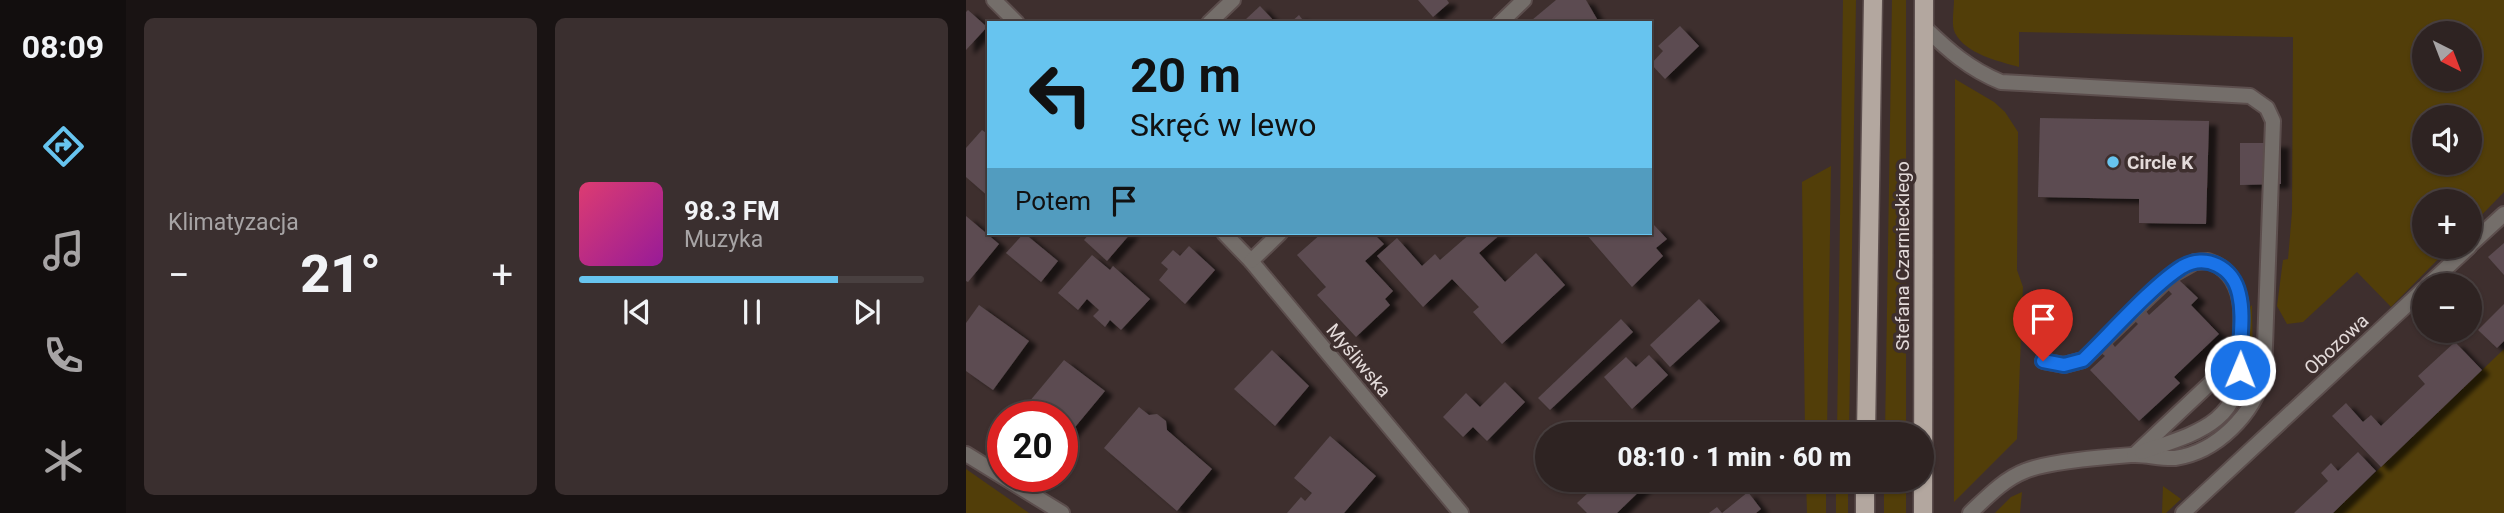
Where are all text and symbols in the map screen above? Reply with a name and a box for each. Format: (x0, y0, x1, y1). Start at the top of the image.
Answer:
north arrow (2412, 21, 2482, 91)
map controls (2412, 21, 2482, 343)
text: 08:09 (22, 28, 104, 66)
text: 20 m (1130, 47, 1241, 104)
icon: left (1015, 49, 1106, 140)
button: sound (2412, 105, 2482, 175)
text: Skręć w lewo (1130, 106, 1316, 144)
icon: directions (39, 122, 88, 171)
place label: Circle K (2127, 151, 2194, 174)
marker: Circle K (2105, 154, 2121, 170)
street label: Stefana Czarnieckiego (1891, 161, 1914, 351)
icon: arrive (1105, 182, 1143, 220)
text: Potem (1015, 186, 1091, 216)
button: + (2412, 189, 2482, 259)
text: 98.3 FM (684, 196, 780, 226)
text: Klimatyzacja (168, 209, 299, 236)
icon: music (39, 226, 88, 275)
text: Muzyka (684, 226, 763, 253)
text: 21° (300, 244, 381, 305)
text: − (168, 253, 190, 297)
text: + (491, 253, 513, 297)
button: − (2412, 273, 2482, 343)
pin (2013, 289, 2073, 361)
icon: previous (618, 293, 656, 331)
icon: pause (733, 293, 771, 331)
icon: next (848, 293, 886, 331)
icon: arrive (2024, 300, 2062, 338)
street label: Obozowa (2300, 309, 2373, 380)
street label: Myśliwska (1321, 319, 1396, 402)
icon: phone (39, 331, 88, 380)
position arrow (2203, 333, 2277, 407)
speed limit sign: 20 (987, 401, 1078, 492)
icon: climate (39, 436, 88, 485)
text: 08:10 · 1 min · 60 m (1617, 442, 1852, 472)

